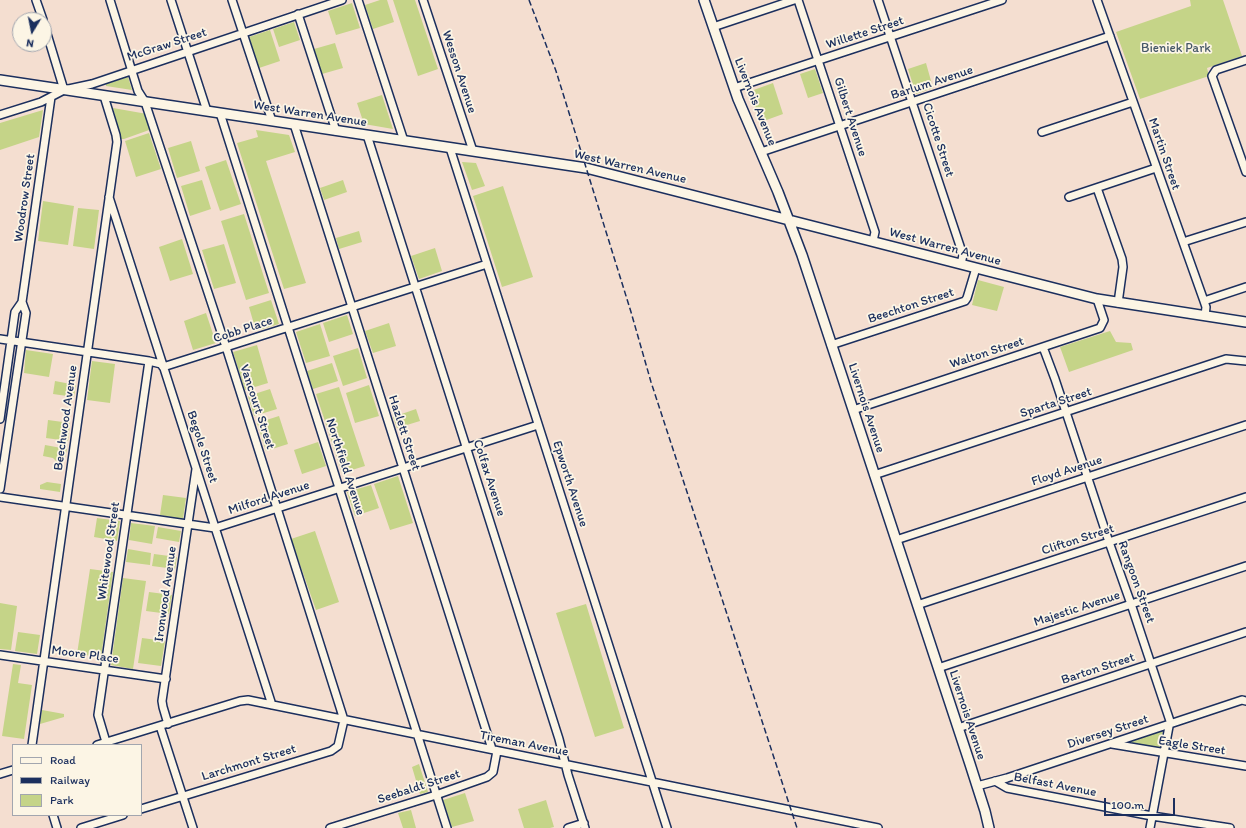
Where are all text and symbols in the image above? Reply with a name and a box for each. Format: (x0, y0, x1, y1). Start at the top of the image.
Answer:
north arrow (12, 12, 52, 52)
street label: Willette Street (824, 13, 906, 53)
street label: McGraw Street (125, 25, 209, 65)
street label: Wesson Avenue (438, 29, 480, 115)
text: N (25, 36, 35, 50)
park label: Bieniek Park (1141, 41, 1211, 57)
street label: Livernois Avenue (730, 56, 780, 148)
street label: Barlum Avenue (889, 62, 975, 104)
street label: Gilbert Avenue (830, 75, 870, 159)
street label: West Warren Avenue (252, 97, 368, 131)
street label: Cicotte Street (919, 101, 957, 179)
street label: Martin Street (1144, 116, 1184, 192)
street label: West Warren Avenue (572, 146, 688, 188)
street label: Woodrow Street (11, 153, 39, 243)
street label: West Warren Avenue (887, 225, 1003, 269)
street label: Beechton Street (866, 285, 956, 327)
street label: Cobb Place (211, 313, 275, 347)
street label: Walton Street (948, 334, 1026, 372)
street label: Livernois Avenue (844, 361, 888, 455)
street label: Vancourt Street (236, 363, 278, 451)
street label: Beechwood Avenue (51, 364, 81, 472)
street label: Sparta Street (1018, 384, 1094, 422)
street label: Hazlett Street (384, 393, 424, 473)
street label: Begole Street (183, 409, 221, 485)
street label: Northfield Avenue (322, 417, 368, 517)
street label: Colfax Avenue (469, 438, 509, 518)
street label: Epworth Avenue (549, 439, 591, 529)
street label: Floyd Avenue (1030, 452, 1104, 490)
street label: Milford Avenue (226, 478, 312, 518)
street label: Whitewood Street (94, 501, 124, 601)
street label: Clifton Street (1040, 521, 1116, 559)
street label: Rangoon Street (1114, 539, 1158, 625)
street label: Ironwood Avenue (152, 545, 180, 643)
street label: Majestic Avenue (1032, 588, 1122, 630)
street label: Moore Place (50, 643, 120, 667)
street label: Barton Street (1059, 650, 1137, 688)
street label: Livernois Avenue (945, 668, 989, 762)
street label: Diversey Street (1065, 712, 1151, 752)
street label: Tireman Avenue (478, 728, 570, 760)
street label: Eagle Street (1157, 733, 1227, 759)
street label: Larchmont Street (200, 741, 298, 785)
legend (12, 744, 142, 816)
text: Road (50, 753, 76, 767)
street label: Seebaldt Street (376, 766, 462, 808)
street label: Belfast Avenue (1012, 769, 1098, 801)
text: Railway (50, 773, 90, 787)
scale bar (1106, 790, 1177, 816)
text: Park (50, 793, 74, 807)
text: 100 m (1111, 798, 1144, 812)

